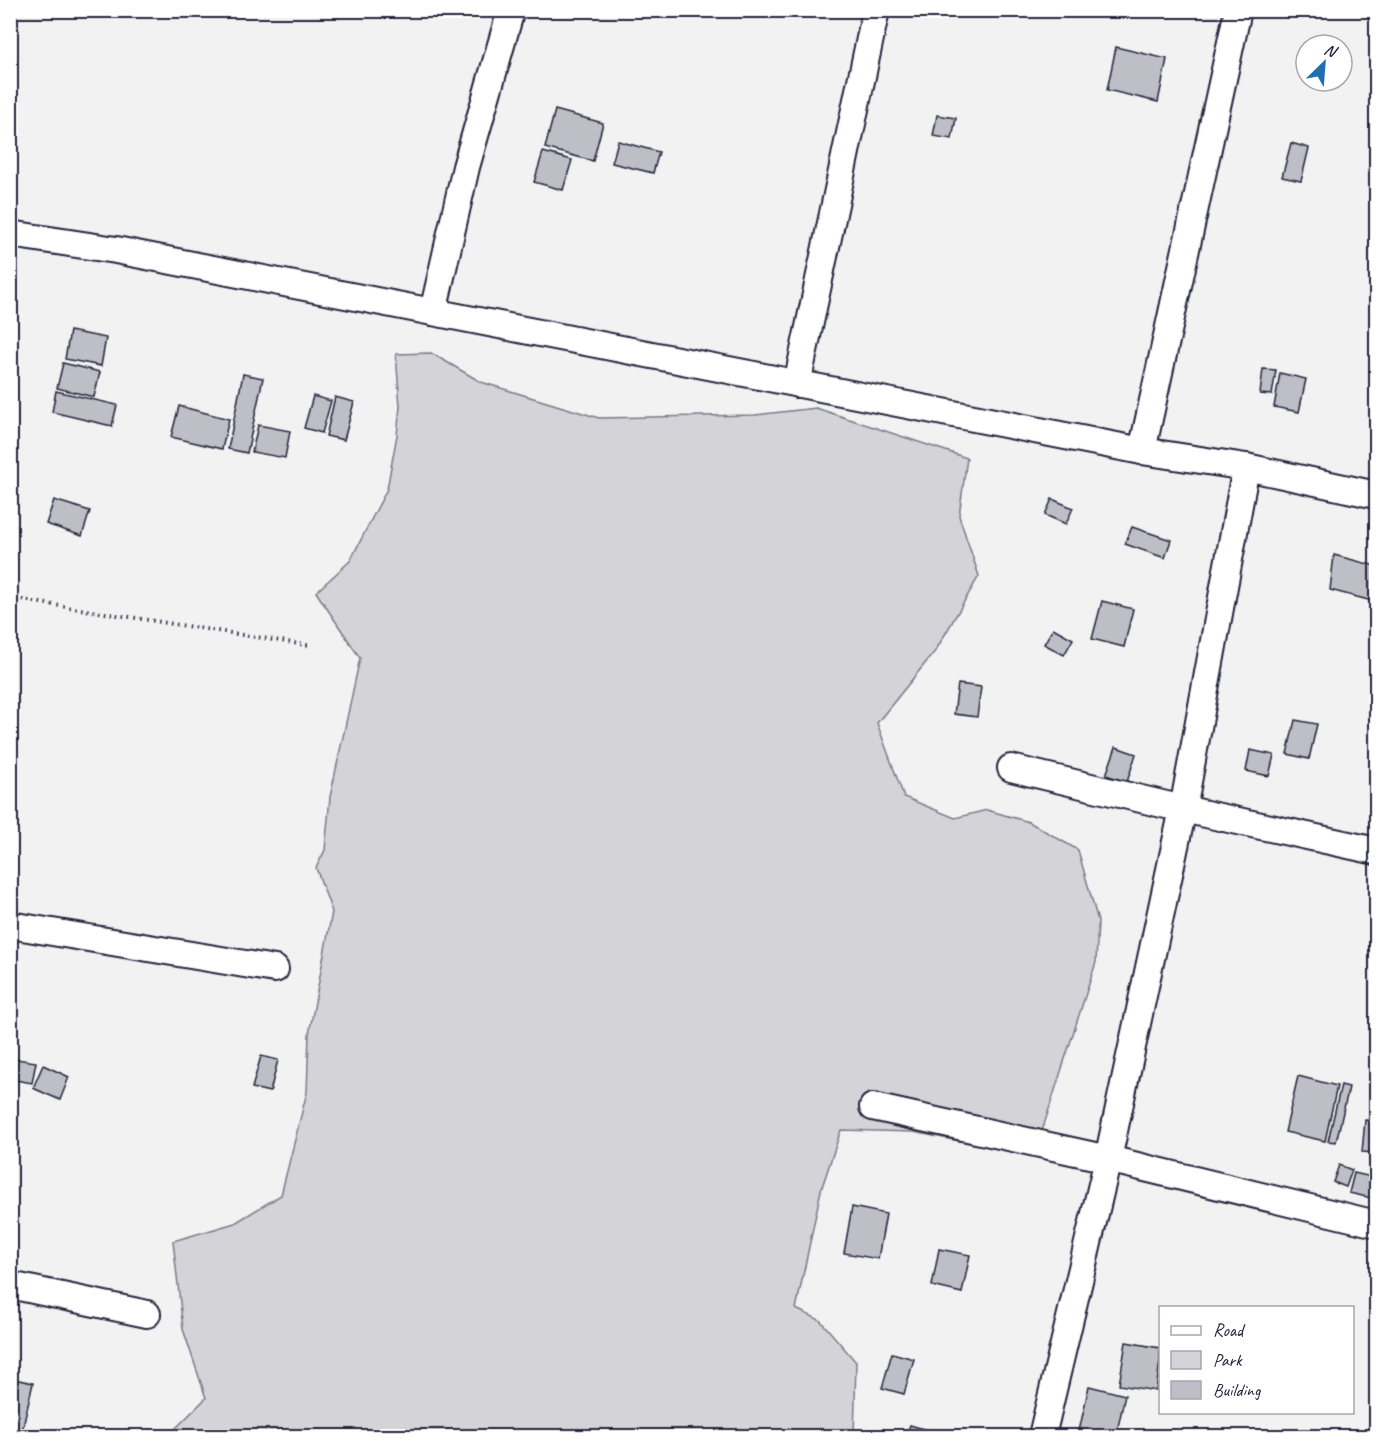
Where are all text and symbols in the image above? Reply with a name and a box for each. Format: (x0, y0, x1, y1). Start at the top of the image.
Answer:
north arrow (1294, 33, 1354, 93)
text: N (1321, 39, 1341, 63)
legend (1159, 1306, 1354, 1414)
text: Road (1213, 1319, 1246, 1341)
text: Park (1213, 1349, 1243, 1371)
text: Building (1213, 1379, 1262, 1401)

